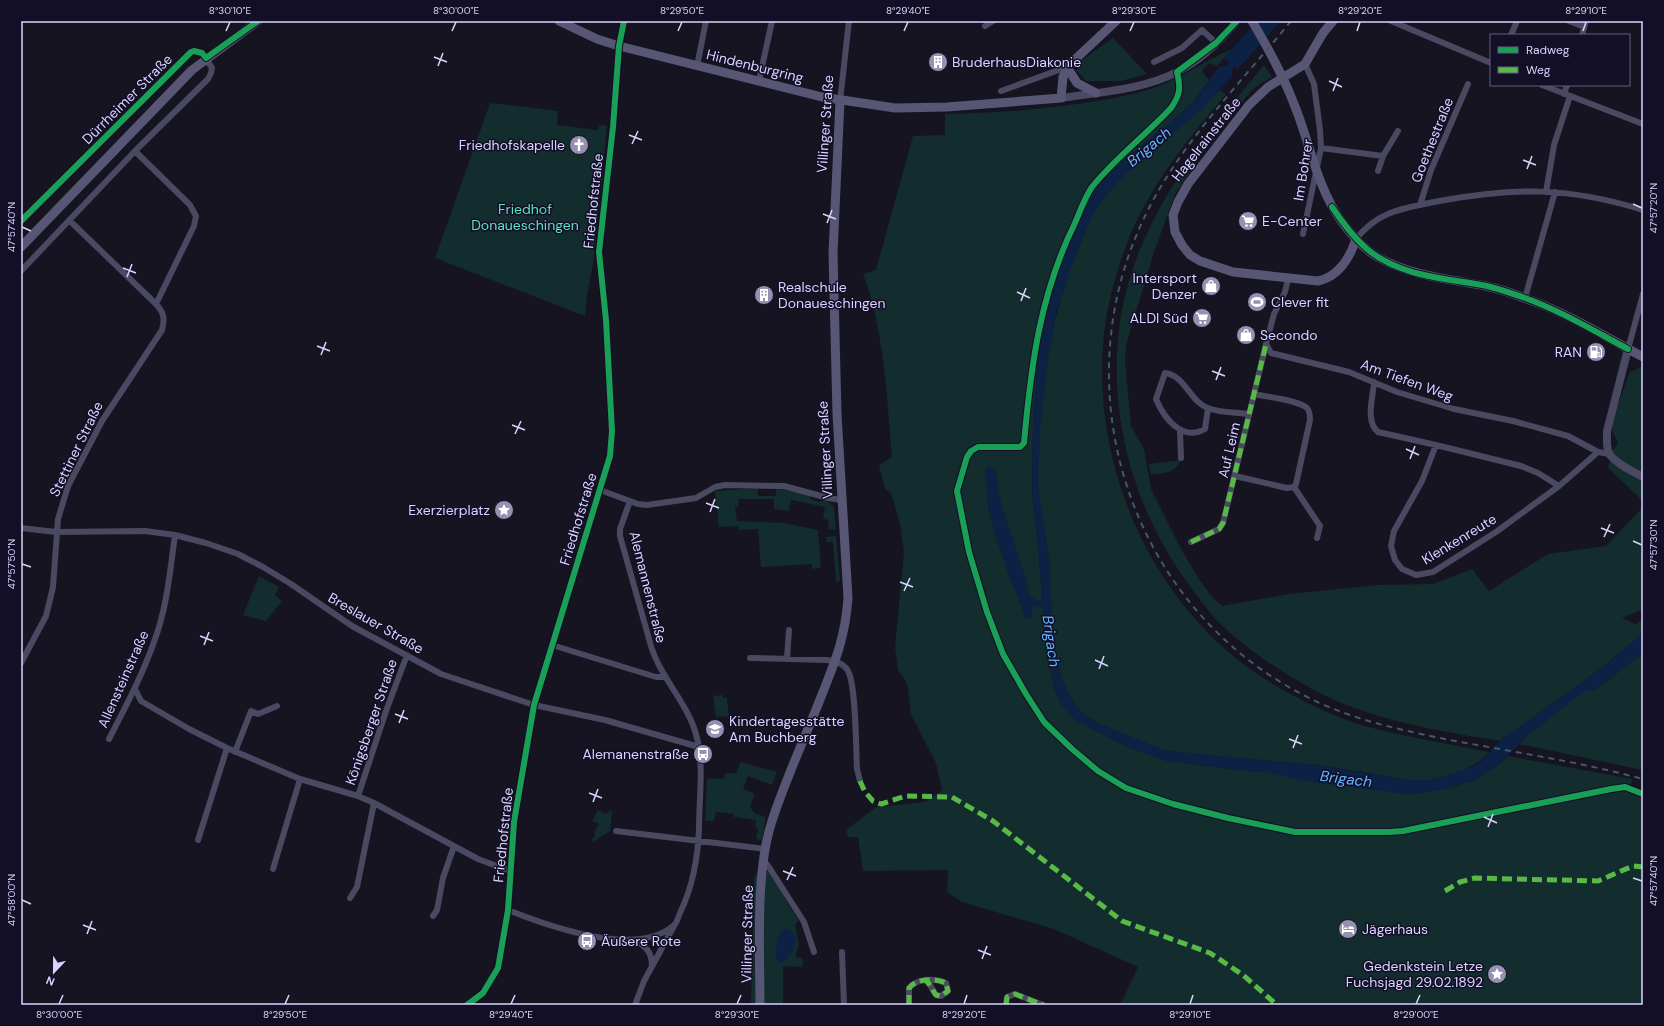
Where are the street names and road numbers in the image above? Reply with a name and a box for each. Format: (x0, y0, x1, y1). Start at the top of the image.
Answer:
street label: Hindenburgring (704, 45, 806, 87)
street label: Dürrheimer Straße (78, 50, 176, 148)
street label: Villinger Straße (813, 74, 837, 174)
street label: Hagelrainstraße (1168, 93, 1245, 185)
street label: Goethestraße (1407, 95, 1457, 185)
street label: Im Bohrer (1289, 138, 1317, 202)
street label: Friedhofstraße (579, 152, 607, 249)
street label: Am Tiefen Weg (1358, 355, 1456, 405)
street label: Stettiner Straße (45, 398, 107, 500)
street label: Villinger Straße (813, 400, 837, 499)
street label: Auf Leim (1214, 420, 1244, 480)
street label: Friedhofstraße (555, 471, 601, 567)
street label: Klenkenreute (1418, 510, 1500, 568)
street label: Alemannenstraße (625, 529, 671, 645)
street label: Breslauer Straße (325, 588, 427, 658)
street label: Allensteinstraße (93, 627, 153, 731)
street label: Königsberger Straße (341, 657, 401, 787)
street label: Friedhofstraße (489, 786, 517, 883)
street label: Villinger Straße (737, 885, 757, 983)

